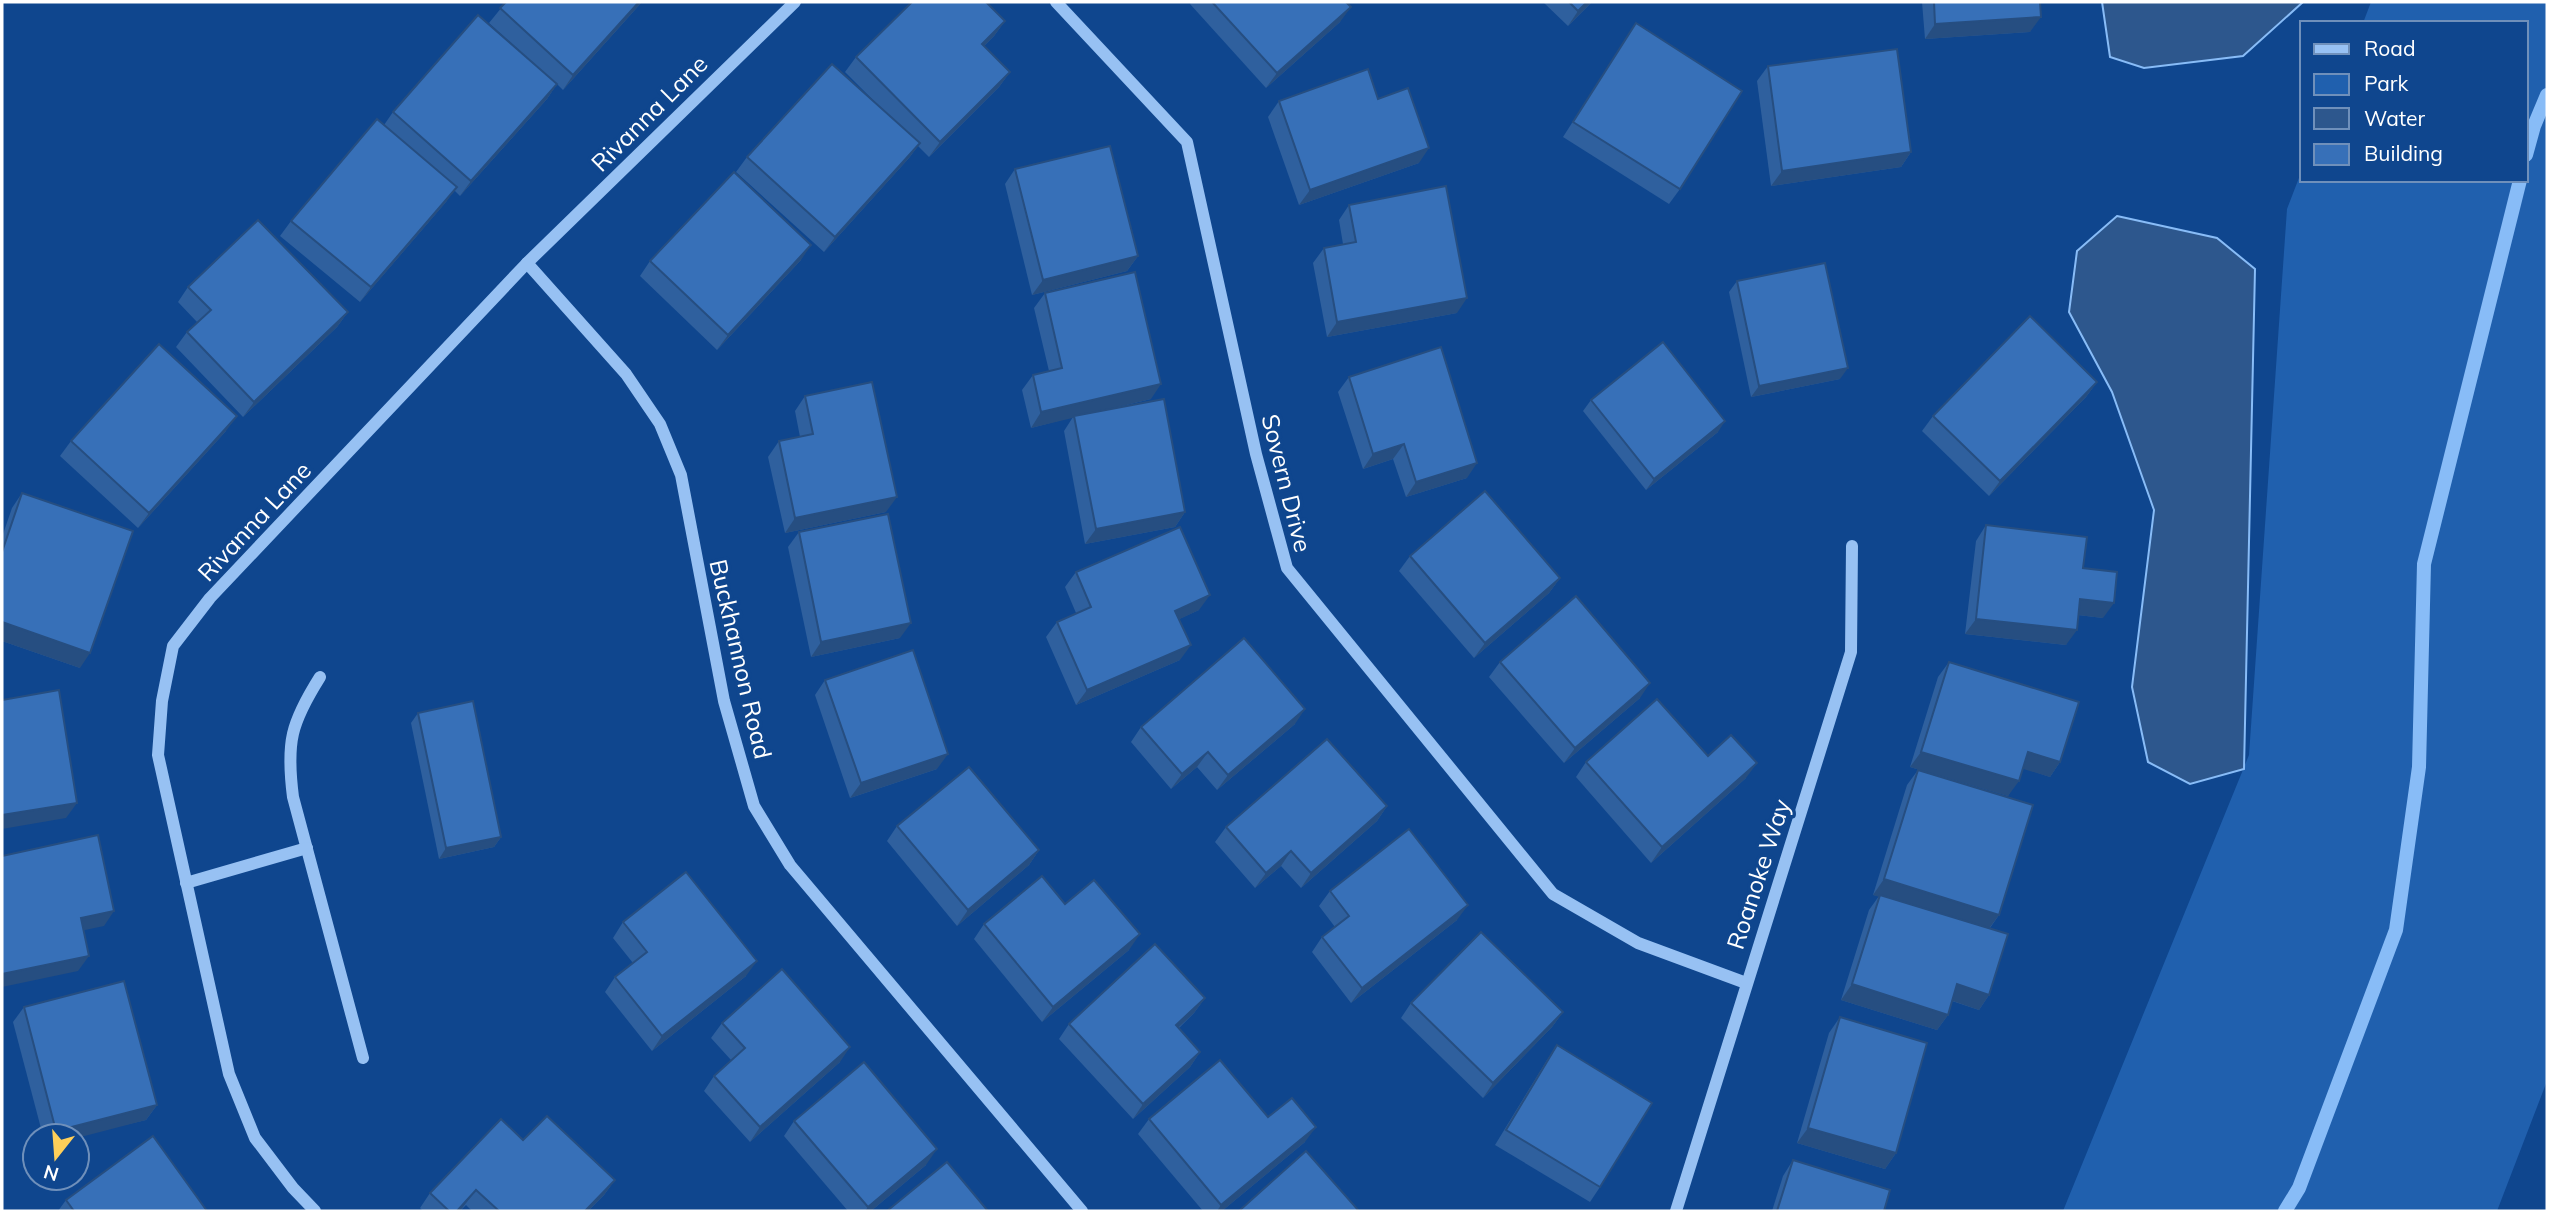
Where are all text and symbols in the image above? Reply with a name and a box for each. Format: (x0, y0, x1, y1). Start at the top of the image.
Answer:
legend (2300, 21, 2528, 182)
text: Road (2364, 35, 2415, 61)
street label: Rivanna Lane (584, 48, 714, 178)
text: Park (2364, 70, 2408, 96)
text: Water (2364, 105, 2425, 131)
text: Building (2364, 140, 2443, 166)
street label: Sovern Drive (1255, 411, 1319, 555)
street label: Rivanna Lane (191, 455, 317, 587)
street label: Buckhannon Road (703, 556, 779, 762)
street label: Roanoke Way (1720, 795, 1796, 953)
north arrow (21, 1122, 91, 1192)
text: N (41, 1160, 61, 1187)

